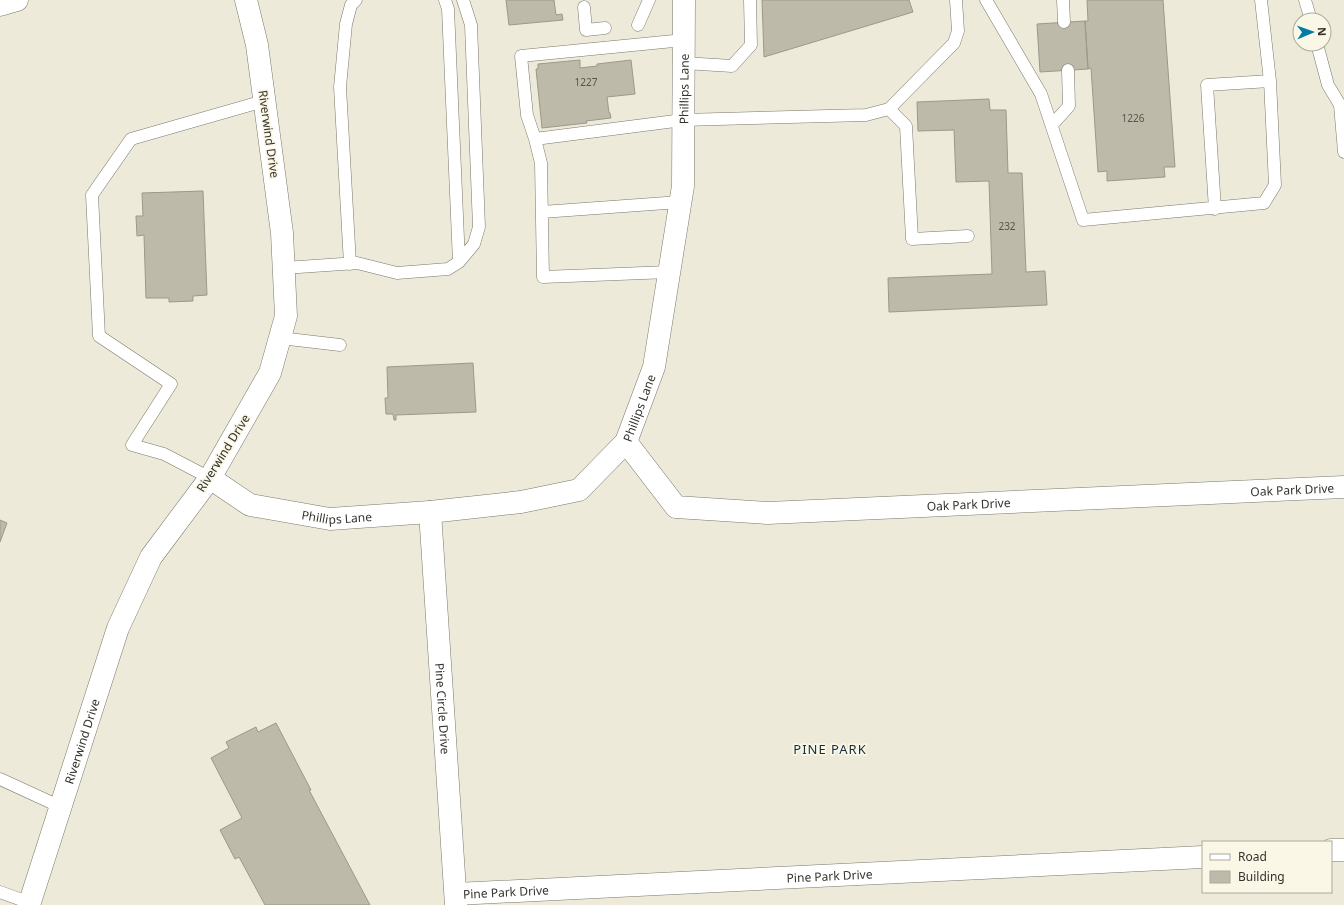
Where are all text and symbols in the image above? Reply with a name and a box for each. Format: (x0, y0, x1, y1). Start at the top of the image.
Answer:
north arrow (1292, 12, 1332, 52)
text: N (1315, 27, 1330, 36)
street label: Phillips Lane (675, 53, 692, 124)
house number: 1227 (575, 75, 598, 89)
street label: Riverwind Drive (254, 89, 284, 179)
house number: 1226 (1122, 111, 1145, 125)
house number: 232 (998, 219, 1016, 233)
street label: Phillips Lane (618, 372, 659, 444)
street label: Riverwind Drive (192, 411, 254, 495)
street label: Oak Park Drive (1250, 479, 1335, 500)
street label: Oak Park Drive (926, 494, 1011, 514)
street label: Phillips Lane (300, 506, 373, 528)
street label: Pine Circle Drive (431, 662, 455, 755)
street label: Riverwind Drive (60, 696, 103, 786)
district label: PINE PARK (793, 740, 867, 758)
legend (1202, 841, 1332, 893)
text: Road (1238, 848, 1267, 865)
street label: Pine Park Drive (786, 865, 873, 886)
text: Building (1238, 868, 1285, 885)
street label: Pine Park Drive (463, 881, 550, 902)

